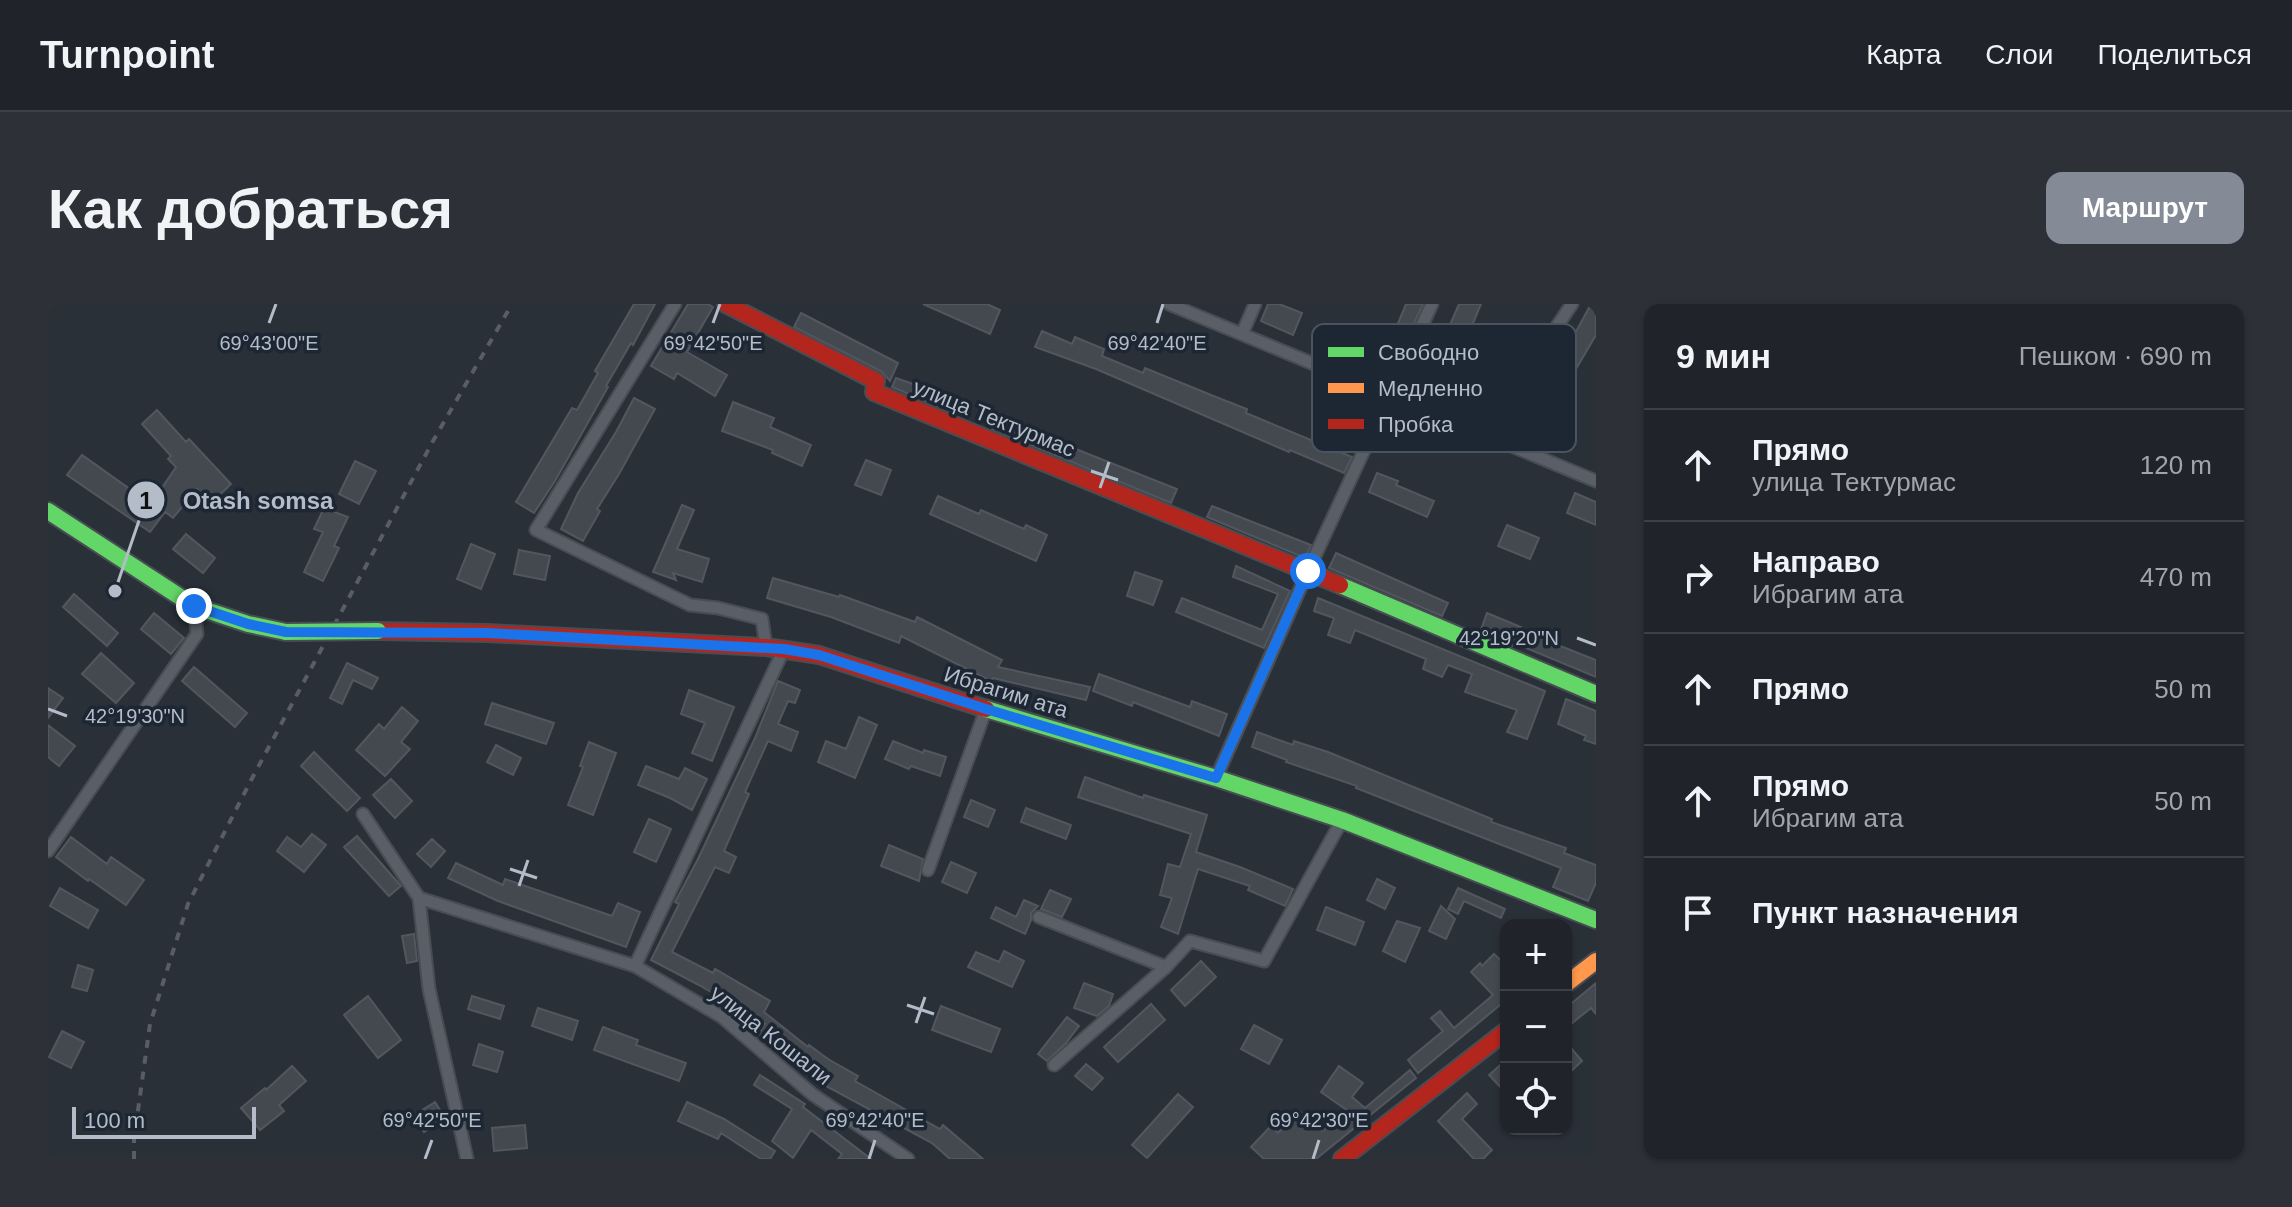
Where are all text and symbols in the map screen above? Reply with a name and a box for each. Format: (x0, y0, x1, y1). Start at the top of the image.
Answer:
text: Turnpoint (40, 34, 214, 76)
text: Карта (1866, 39, 1941, 70)
text: Слои (1985, 39, 2053, 70)
text: Поделиться (2097, 39, 2252, 70)
button: Маршрут (2046, 172, 2244, 244)
text: Как добраться (48, 177, 453, 240)
legend (1312, 324, 1576, 452)
text: 69°43'00"E (220, 332, 319, 354)
text: 69°42'50"E (664, 332, 763, 354)
text: 69°42'40"E (1108, 332, 1207, 354)
text: 9 мин (1676, 337, 1771, 375)
text: Свободно (1378, 340, 1479, 365)
text: Пешком · 690 m (2019, 341, 2212, 371)
street label: улица Тектурмас (909, 374, 1079, 462)
text: Медленно (1378, 376, 1483, 401)
text: Пробка (1378, 412, 1454, 437)
text: Прямо (1752, 433, 1849, 466)
icon: ahead (1676, 443, 1720, 487)
text: 120 m (2140, 450, 2212, 480)
text: улица Тектурмас (1752, 467, 1956, 497)
callout: Otash somsa (126, 476, 349, 524)
text: 1 (139, 487, 153, 514)
text: Otash somsa (183, 487, 334, 514)
text: Направо (1752, 545, 1880, 578)
route start (1290, 553, 1326, 589)
icon: right (1676, 555, 1720, 599)
text: 470 m (2140, 562, 2212, 592)
text: Ибрагим ата (1752, 579, 1904, 609)
route end (176, 588, 212, 624)
text: 42°19'20"N (1459, 627, 1559, 649)
street label: Ибрагим ата (941, 661, 1072, 723)
icon: ahead (1676, 667, 1720, 711)
text: Прямо (1752, 672, 1849, 705)
text: 50 m (2154, 674, 2212, 704)
text: 42°19'30"N (85, 705, 185, 727)
text: Прямо (1752, 769, 1849, 802)
icon: ahead (1676, 779, 1720, 823)
text: 50 m (2154, 786, 2212, 816)
text: Ибрагим ата (1752, 803, 1904, 833)
icon: arrive (1676, 891, 1720, 935)
text: Пункт назначения (1752, 896, 2019, 929)
map controls (1500, 919, 1572, 1135)
button: + (1500, 919, 1572, 991)
street label: улица Кошали (706, 980, 836, 1090)
button: − (1500, 991, 1572, 1063)
button: locate (1500, 1063, 1572, 1135)
scale bar (72, 1103, 256, 1139)
text: 100 m (84, 1108, 145, 1133)
text: 69°42'50"E (383, 1109, 482, 1131)
text: 69°42'40"E (826, 1109, 925, 1131)
text: 69°42'30"E (1270, 1109, 1369, 1131)

